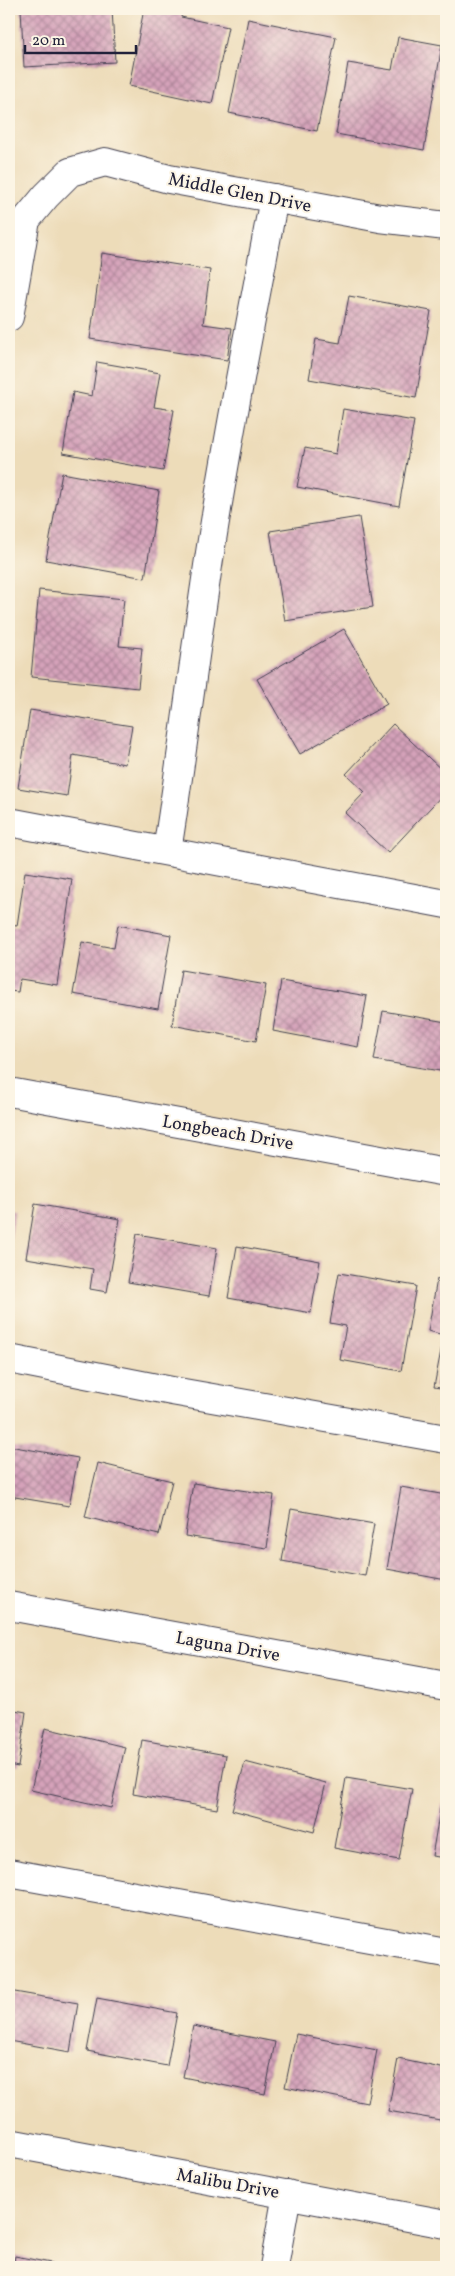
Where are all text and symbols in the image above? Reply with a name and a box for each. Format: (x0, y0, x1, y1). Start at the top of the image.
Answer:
scale bar (25, 22, 136, 54)
text: 20 m (32, 31, 65, 52)
street label: Middle Glen Drive (166, 167, 313, 220)
street label: Longbeach Drive (160, 1110, 295, 1157)
street label: Laguna Drive (174, 1626, 282, 1669)
street label: Malibu Drive (174, 2163, 281, 2206)

